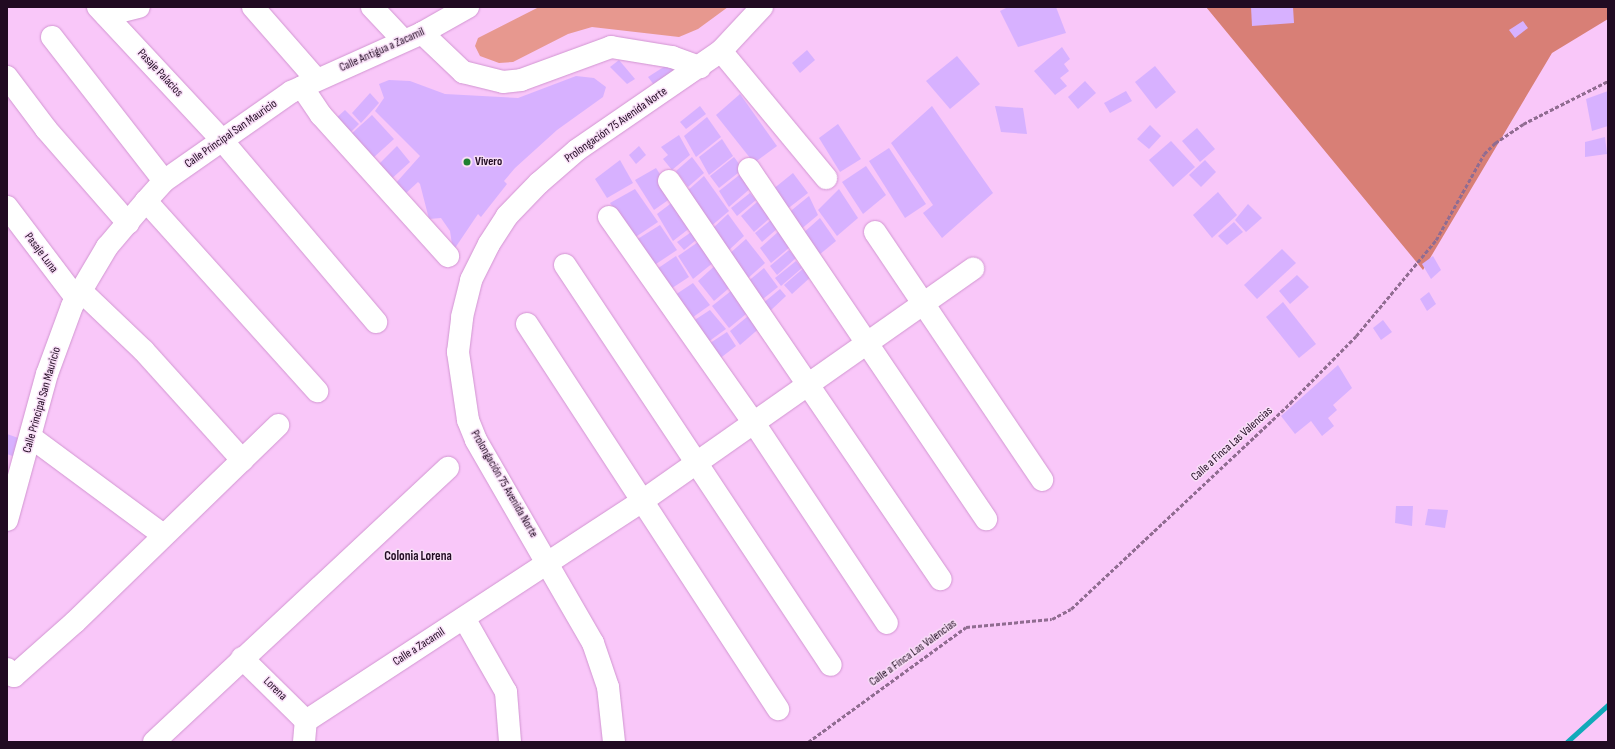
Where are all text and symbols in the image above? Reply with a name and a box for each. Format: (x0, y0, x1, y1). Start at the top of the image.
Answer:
street label: Calle Antigua a Zacamil (337, 25, 427, 75)
street label: Pasaje Palacios (134, 46, 186, 100)
street label: Prolongación 75 Avenida Norte (562, 84, 670, 166)
street label: Calle Principal San Mauricio (182, 97, 280, 171)
place label: Vivero (475, 155, 502, 169)
marker: Vivero (462, 157, 472, 167)
street label: Pasaje Luna (21, 230, 61, 276)
street label: Calle Principal San Mauricio (20, 345, 64, 455)
street label: Calle a Finca Las Valencias (1188, 404, 1276, 484)
street label: Prolongación 75 Avenida Norte (467, 428, 541, 540)
district label: Colonia Lorena (384, 548, 452, 564)
street label: Calle a Finca Las Valencias (867, 617, 959, 689)
street label: Calle a Zacamil (390, 625, 448, 669)
street label: Lorena (260, 674, 290, 704)

